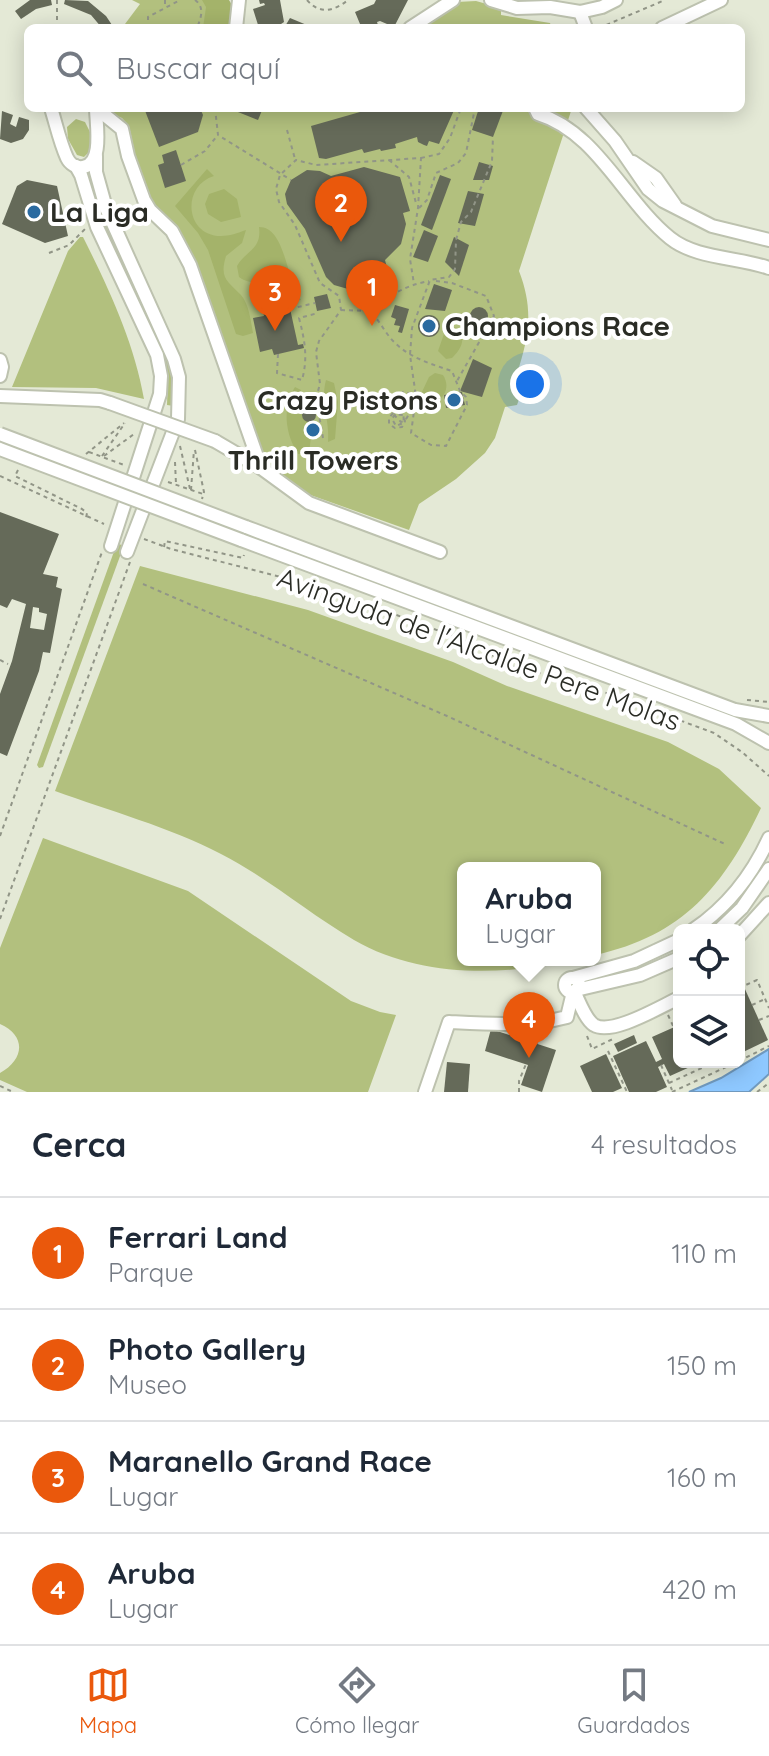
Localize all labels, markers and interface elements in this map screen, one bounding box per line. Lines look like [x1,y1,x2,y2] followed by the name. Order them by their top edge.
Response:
[24,24,745,112] search box
[52,46,96,90] icon: search
[116,49,280,87] text: Buscar aquí
[315,176,367,242] pin: 2
[50,194,149,229] place label: La Liga
[25,203,43,221] marker: La Liga
[346,260,398,326] pin: 1
[249,265,301,331] pin: 3
[445,308,670,343] place label: Champions Race
[420,317,438,335] marker: Champions Race
[510,364,550,404] your location
[257,382,438,417] place label: Crazy Pistons
[445,391,463,409] marker: Crazy Pistons
[304,421,322,439] marker: Thrill Towers
[228,442,398,477] place label: Thrill Towers
[273,559,685,738] street label: Avinguda de l'Alcalde Pere Molas
[457,862,601,966] popup
[485,879,573,917] text: Aruba
[485,917,555,950] text: Lugar
[673,924,745,1068] map controls
[673,924,745,996] button: locate
[503,992,555,1058] pin: 4
[673,996,745,1068] button: layers
[32,1123,126,1166] text: Cerca
[591,1128,737,1161] text: 4 resultados
[108,1218,288,1256] text: Ferrari Land
[53,1237,63,1270] text: 1
[671,1237,737,1270] text: 110 m
[108,1256,194,1289] text: Parque
[108,1330,306,1368] text: Photo Gallery
[51,1349,65,1382] text: 2
[667,1349,737,1382] text: 150 m
[108,1368,187,1401] text: Museo
[108,1442,432,1480] text: Maranello Grand Race
[51,1461,65,1494] text: 3
[667,1461,737,1494] text: 160 m
[108,1480,178,1513] text: Lugar
[108,1554,195,1592] text: Aruba
[50,1573,66,1606] text: 4
[663,1573,737,1606] text: 420 m
[108,1592,178,1625] text: Lugar
[79,1663,137,1739] tab: Mapa
[295,1663,420,1739] tab: Cómo llegar
[577,1663,690,1739] tab: Guardados

